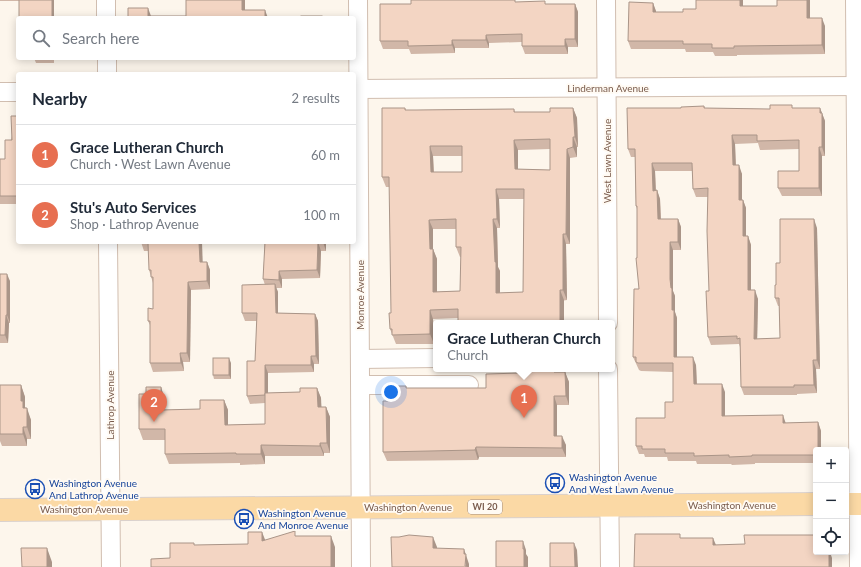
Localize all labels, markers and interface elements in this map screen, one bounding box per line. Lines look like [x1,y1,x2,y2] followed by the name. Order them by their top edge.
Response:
[16,16,356,60] search box
[30,27,52,49] icon: search
[62,29,139,47] text: Search here
[567,82,649,94] street label: Linderman Avenue
[32,88,87,109] text: Nearby
[292,90,340,106] text: 2 results
[601,119,613,203] street label: West Lawn Avenue
[70,138,224,156] text: Grace Lutheran Church
[41,147,49,163] text: 1
[311,147,340,163] text: 60 m
[70,156,231,172] text: Church · West Lawn Avenue
[70,198,196,216] text: Stu's Auto Services
[41,207,49,223] text: 2
[303,207,340,223] text: 100 m
[70,216,199,232] text: Shop · Lathrop Avenue
[354,260,366,330] street label: Monroe Avenue
[433,320,615,372] popup
[447,329,601,347] text: Grace Lutheran Church
[447,347,488,363] text: Church
[104,370,116,440] street label: Lathrop Avenue
[381,382,401,402] your location
[511,385,537,418] pin: 1
[141,389,167,422] pin: 2
[813,447,849,555] map controls
[813,447,849,483] button: +
[569,471,674,495] place label: Washington Avenue And West Lawn Avenue
[544,472,566,494] bus stop icon: Washington Avenue And West Lawn Avenue
[49,477,139,501] place label: Washington Avenue And Lathrop Avenue
[24,478,46,500] bus stop icon: Washington Avenue And Lathrop Avenue
[813,483,849,519] button: −
[688,499,776,511] street label: Washington Avenue
[468,500,502,514] road number: WI 20
[364,501,452,513] street label: Washington Avenue
[40,503,128,515] street label: Washington Avenue
[258,507,349,531] place label: Washington Avenue And Monroe Avenue
[233,508,255,530] bus stop icon: Washington Avenue And Monroe Avenue
[813,519,849,555] button: locate

